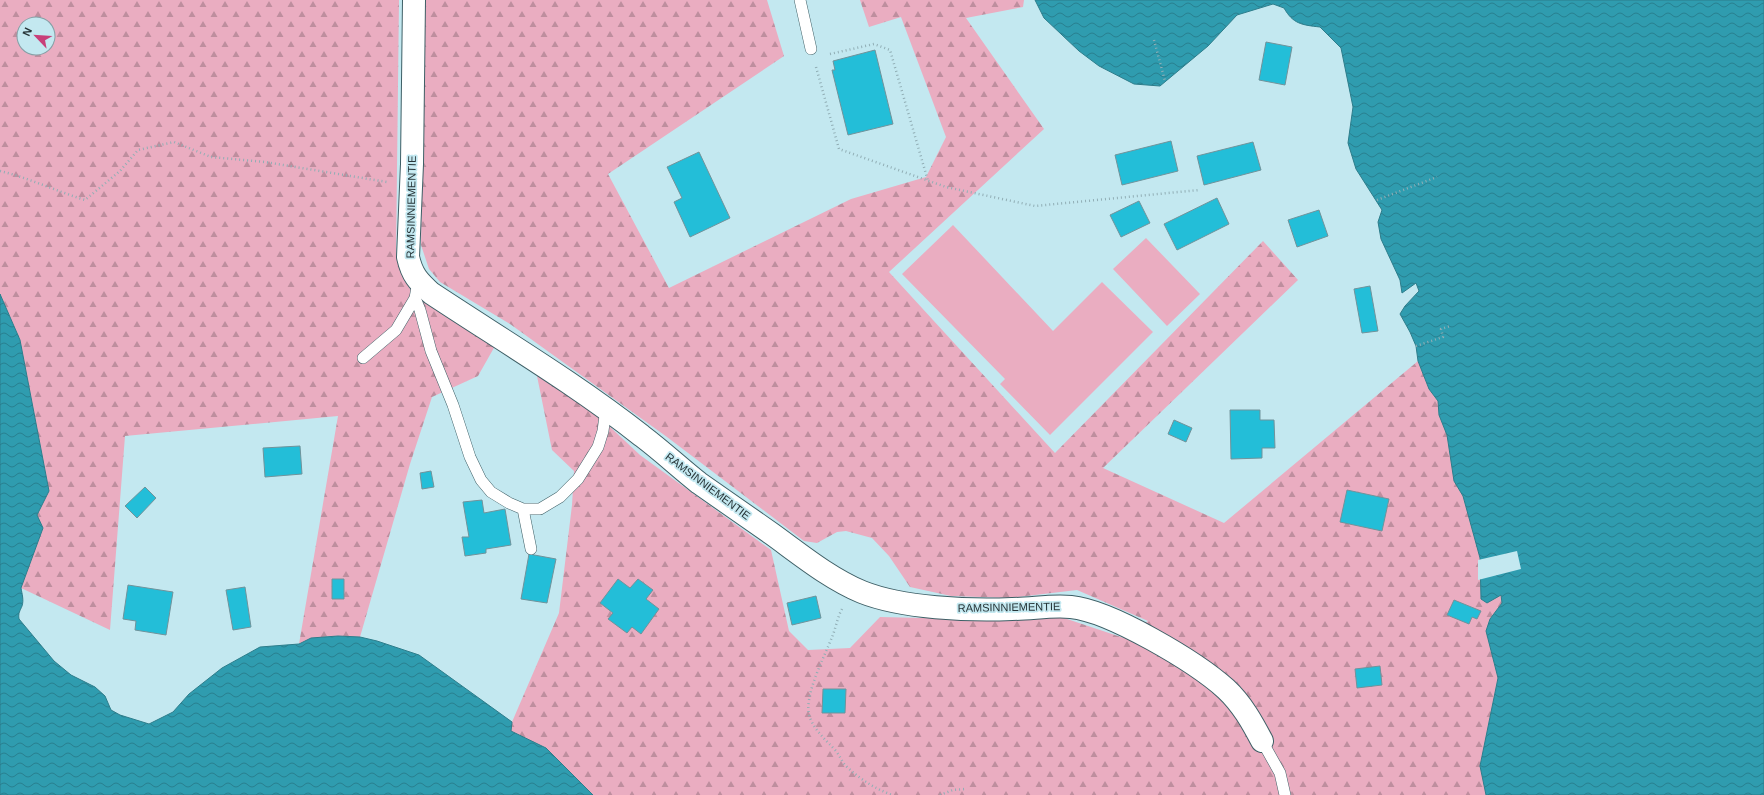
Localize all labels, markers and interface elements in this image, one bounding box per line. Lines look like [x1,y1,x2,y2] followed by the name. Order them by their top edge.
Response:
[16,16,56,56] north arrow
[20,26,34,38] text: N
[404,156,418,258] street label: RAMSINNIEMENTIE
[663,450,753,522] street label: RAMSINNIEMENTIE
[958,600,1060,614] street label: RAMSINNIEMENTIE

